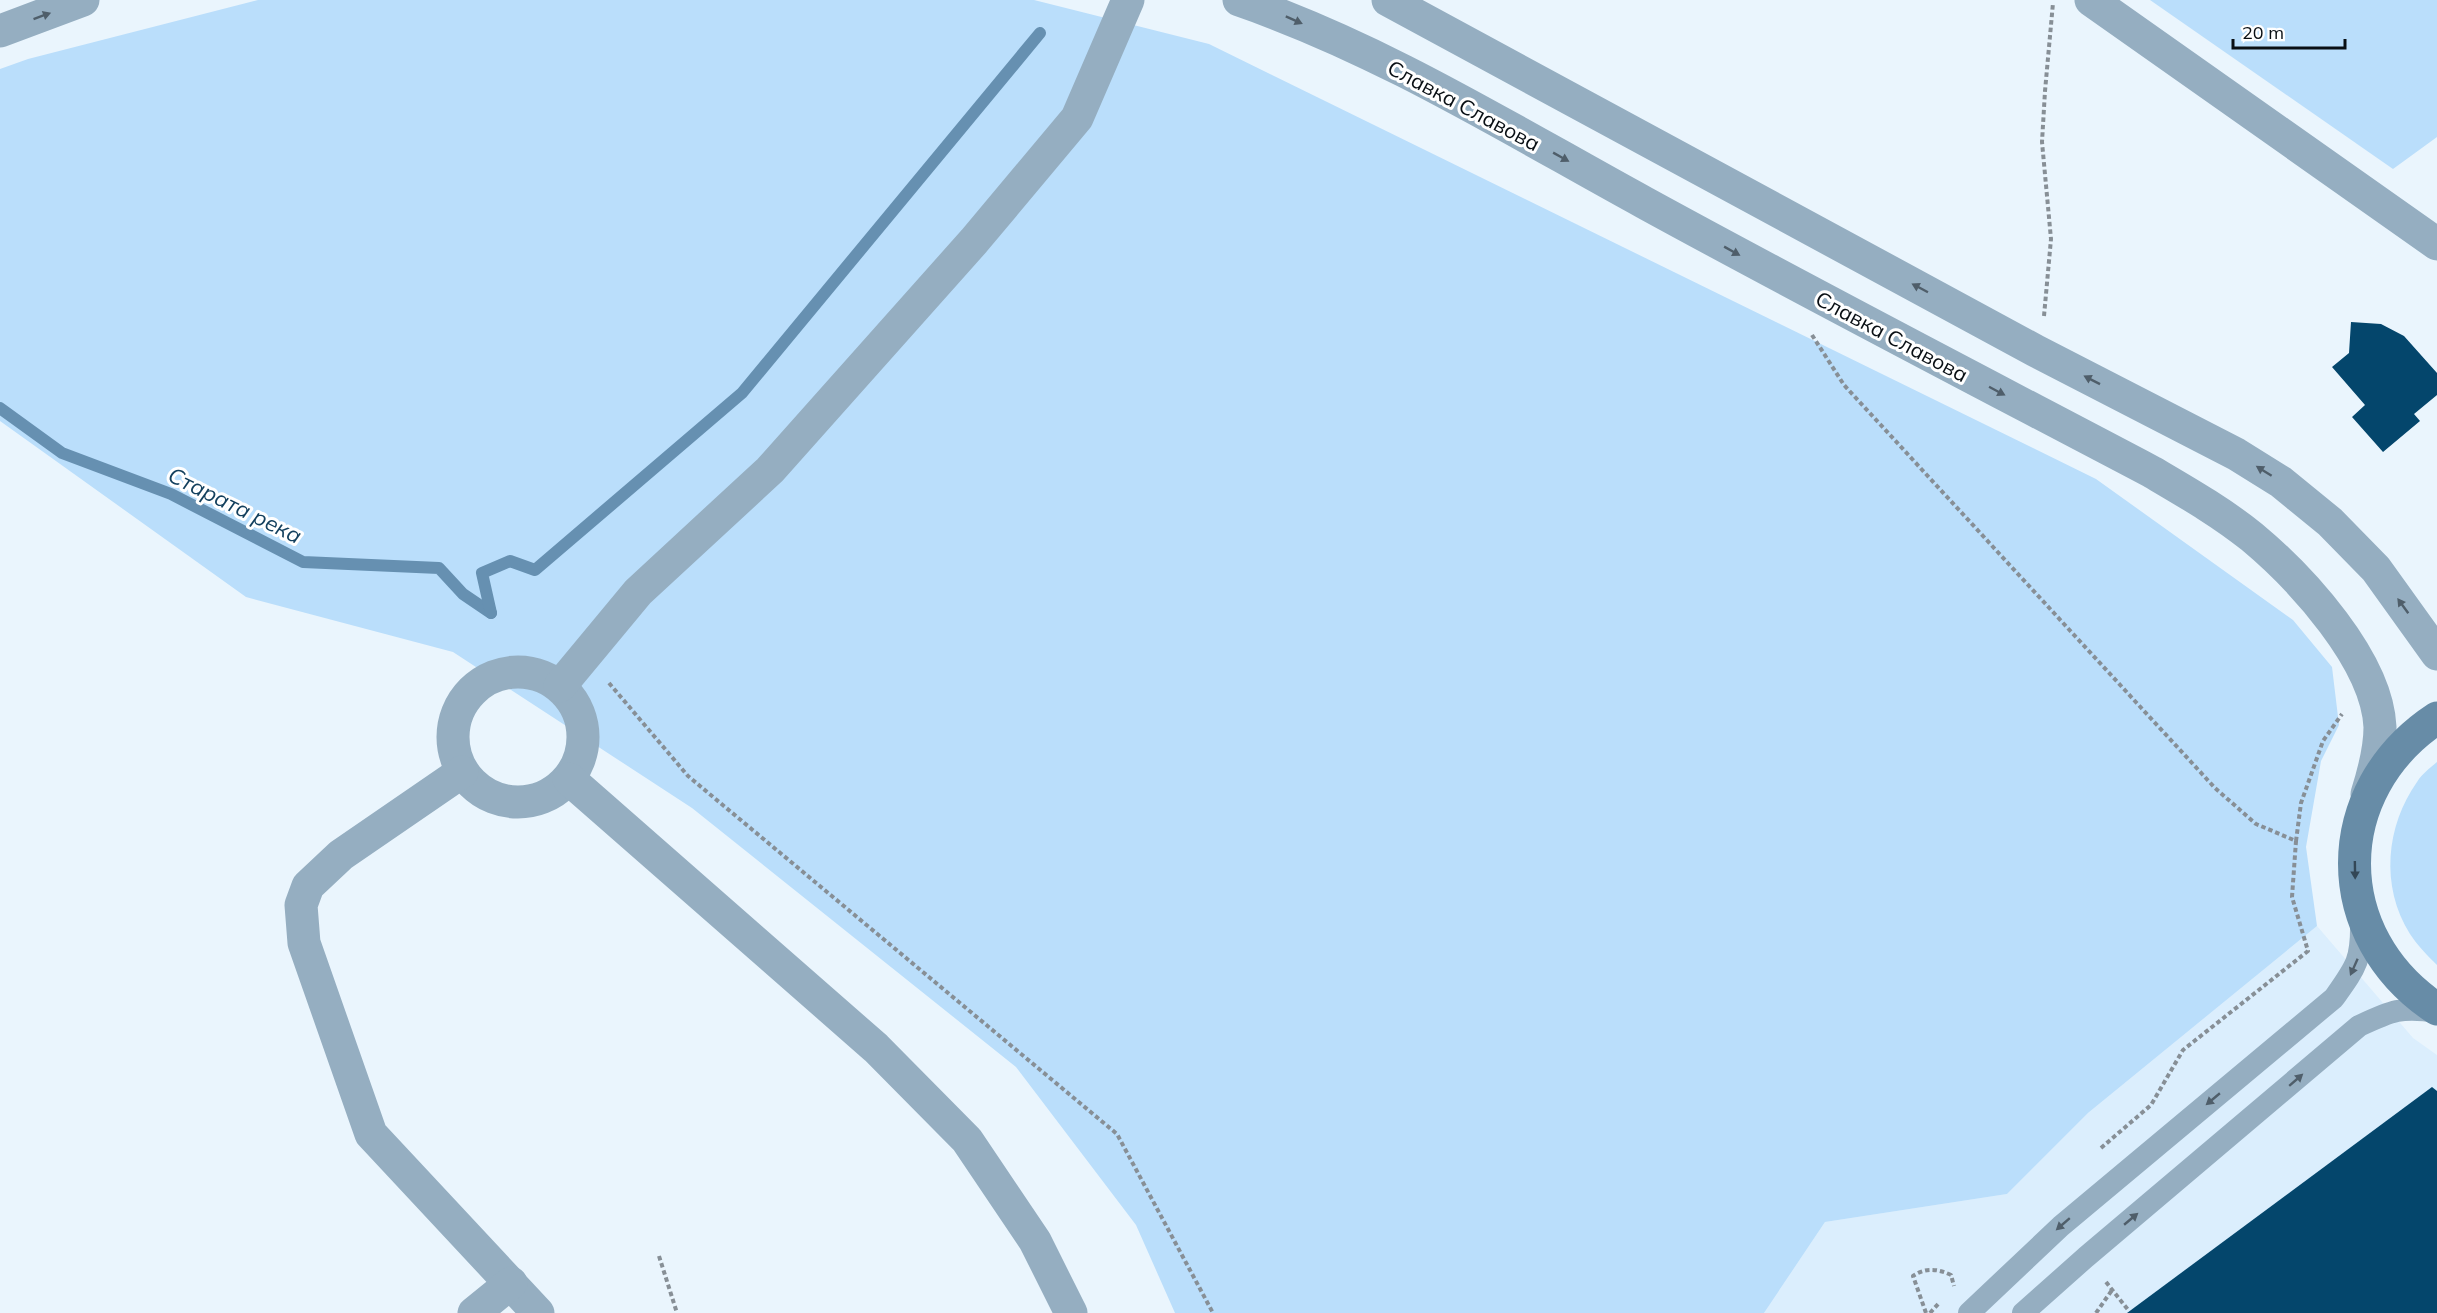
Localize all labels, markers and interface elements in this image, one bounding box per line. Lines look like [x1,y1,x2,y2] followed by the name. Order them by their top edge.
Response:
[33,10,51,20] one-way arrow
[2233,12,2346,50] scale bar
[1286,15,1304,25] one-way arrow
[2242,21,2284,44] text: 20 m
[1383,54,1545,156] street label: Славка Славова
[1553,152,1570,162] one-way arrow
[1724,246,1741,256] one-way arrow
[1911,283,1928,293] one-way arrow
[1811,285,1973,387] street label: Славка Славова
[2083,375,2101,385] one-way arrow
[1989,386,2006,396] one-way arrow
[164,461,306,549] water label: Старата река
[2256,466,2272,477] one-way arrow
[2398,598,2410,613] one-way arrow
[2350,861,2360,880] one-way arrow
[2349,959,2358,976] one-way arrow
[2288,1074,2303,1087] one-way arrow
[2205,1093,2221,1106] one-way arrow
[2123,1213,2139,1226] one-way arrow
[2055,1218,2071,1231] one-way arrow

